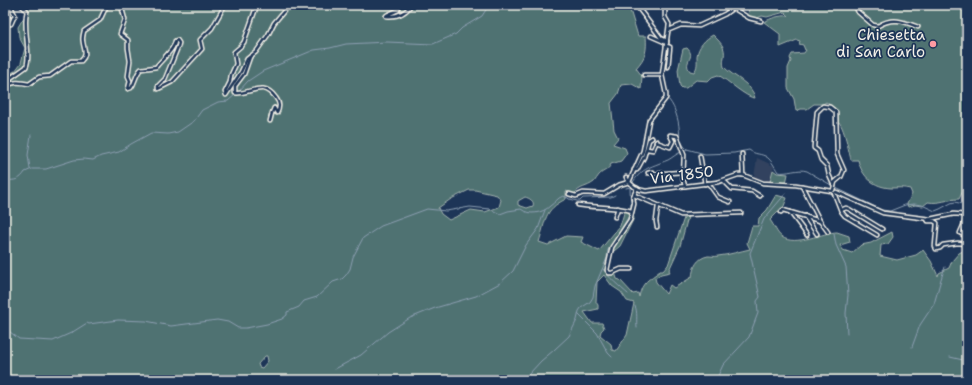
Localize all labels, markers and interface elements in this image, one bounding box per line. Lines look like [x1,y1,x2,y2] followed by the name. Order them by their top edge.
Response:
[836,25,926,62] place label: Chiesetta di San Carlo
[928,39,938,49] marker: Chiesetta di San Carlo
[649,161,715,189] street label: Via 1850

